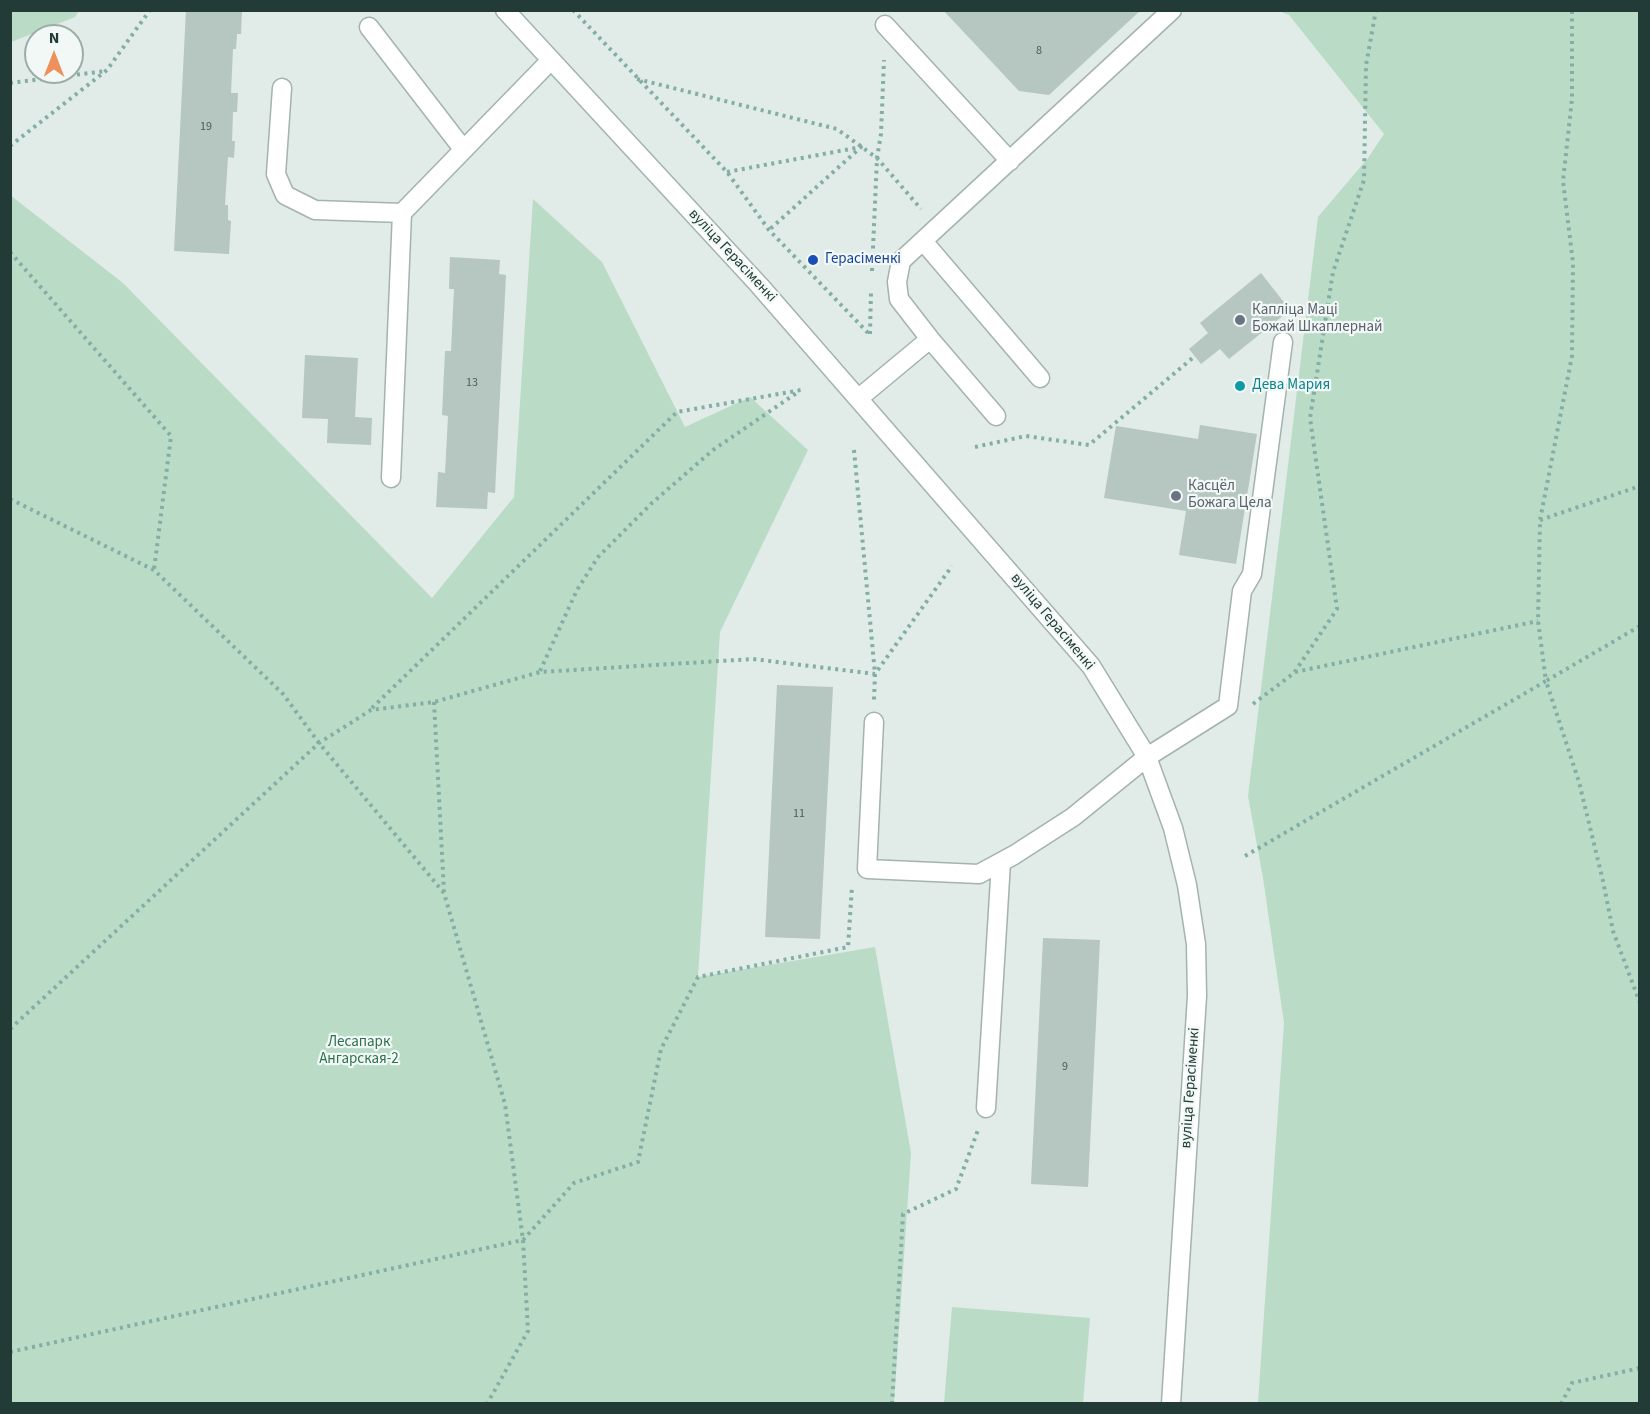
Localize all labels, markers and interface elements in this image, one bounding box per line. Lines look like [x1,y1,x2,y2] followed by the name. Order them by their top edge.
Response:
[24,24,84,84] north arrow
[49,27,59,49] text: N
[1036,44,1042,58] house number: 8
[200,120,212,134] house number: 19
[684,206,780,306] street label: вуліца Герасіменкі
[825,251,901,269] place label: Герасіменкі
[806,253,820,267] marker: Герасіменкі
[1252,302,1383,337] place label: Капліца Маці Божай Шкаплернай
[1233,313,1247,327] marker: Капліца Маці Божай Шкаплернай
[466,376,478,390] house number: 13
[1252,377,1330,395] place label: Дева Мария
[1233,379,1247,393] marker: Дева Мария
[1188,478,1271,513] place label: Касцёл Божага Цела
[1169,489,1183,503] marker: Касцёл Божага Цела
[1006,570,1098,674] street label: вуліца Герасіменкі
[793,807,805,821] house number: 11
[1178,1027,1204,1149] street label: вуліца Герасіменкі
[319,1034,399,1069] park label: Лесапарк Ангарская-2
[1062,1060,1068,1074] house number: 9

